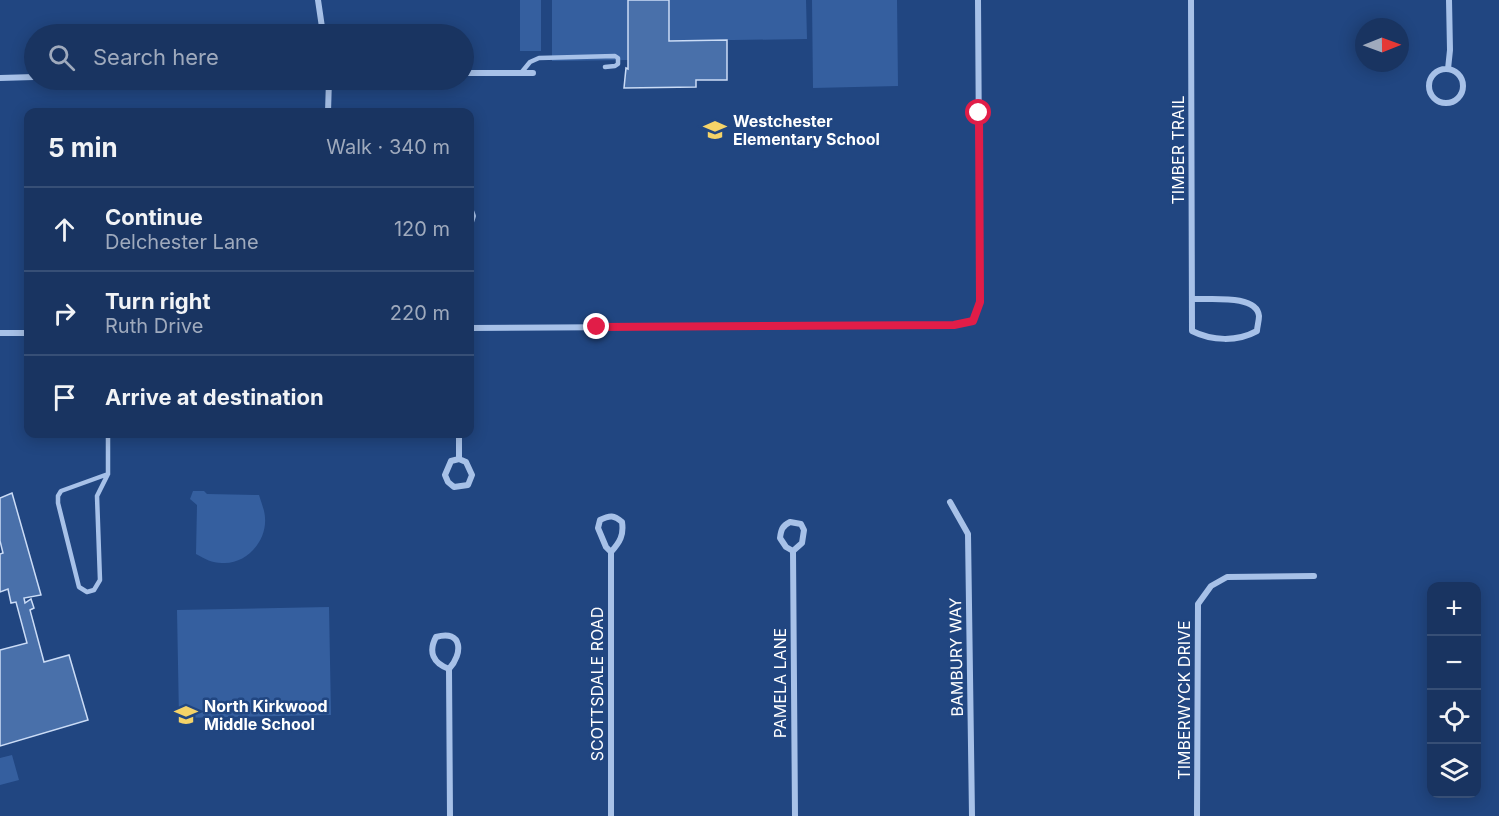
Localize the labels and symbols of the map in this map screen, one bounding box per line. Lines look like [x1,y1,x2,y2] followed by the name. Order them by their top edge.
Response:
[1355,18,1409,72] north arrow
[1168,96,1188,204] street label: TIMBER TRAIL
[965,99,991,125] route start
[733,111,880,149] place label: Westchester Elementary School
[702,117,728,143] school or university icon: Westchester Elementary School
[583,313,609,339] route end
[945,597,967,717] street label: BAMBURY WAY
[587,607,607,761] street label: SCOTTSDALE ROAD
[1174,620,1194,780] street label: TIMBERWYCK DRIVE
[770,628,790,738] street label: PAMELA LANE
[204,696,328,734] place label: North Kirkwood Middle School
[173,702,199,728] school or university icon: North Kirkwood Middle School

